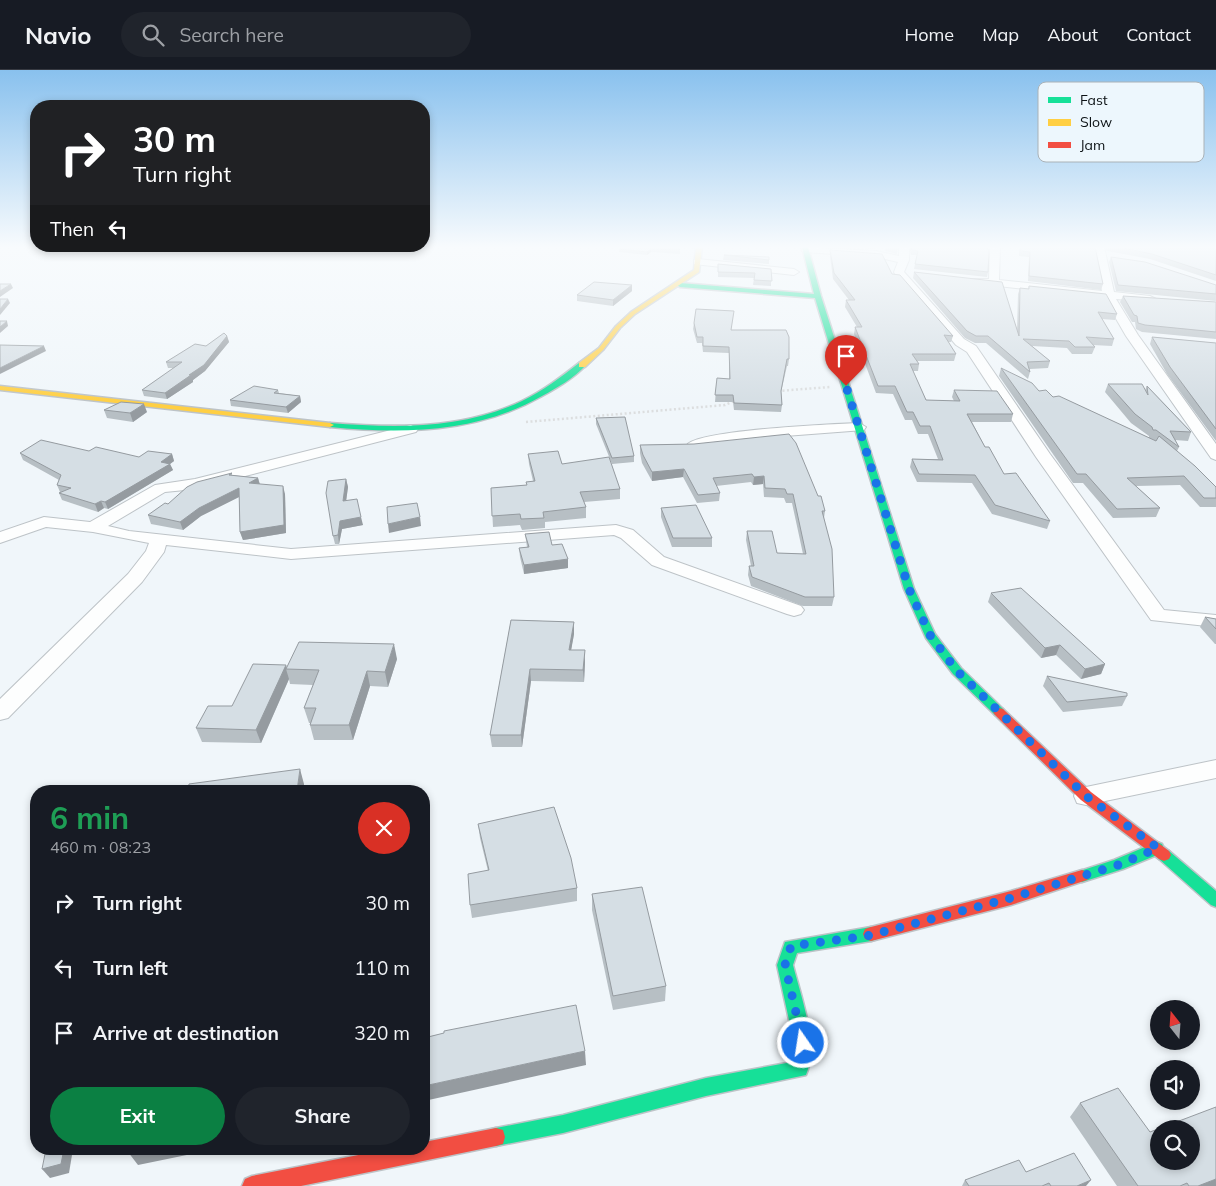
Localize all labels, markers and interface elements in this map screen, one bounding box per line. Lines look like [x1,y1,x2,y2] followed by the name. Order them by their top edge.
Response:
[121,12,471,57] search box
[25,20,91,50] text: Navio
[139,21,167,49] icon: search
[179,23,284,47] text: Search here
[904,23,954,46] text: Home
[982,23,1019,46] text: Map
[1047,23,1098,46] text: About
[1126,23,1191,46] text: Contact
[1038,82,1204,162] legend
[1080,91,1108,109] text: Fast
[1080,113,1112,131] text: Slow
[133,117,216,161] text: 30 m
[50,120,115,185] icon: right
[1080,136,1105,154] text: Jam
[133,160,231,188] text: Turn right
[104,215,132,243] icon: left
[50,217,94,241] text: Then
[825,335,867,386] pin
[832,342,860,370] icon: arrive
[50,799,129,837] text: 6 min
[358,802,410,854] button: close
[50,837,151,857] text: 460 m · 08:23
[50,889,78,917] icon: right
[93,891,182,915] text: Turn right
[366,891,410,915] text: 30 m
[50,954,78,982] icon: left
[93,956,168,980] text: Turn left
[354,956,410,980] text: 110 m
[1150,1000,1200,1050] north arrow
[1150,1000,1200,1170] map controls
[776,1016,828,1068] position arrow
[50,1019,78,1047] icon: arrive
[93,1021,279,1045] text: Arrive at destination
[354,1021,410,1045] text: 320 m
[1150,1060,1200,1110] button: sound
[50,1087,225,1145] button: Exit
[235,1087,410,1145] button: Share
[1150,1120,1200,1170] button: search

